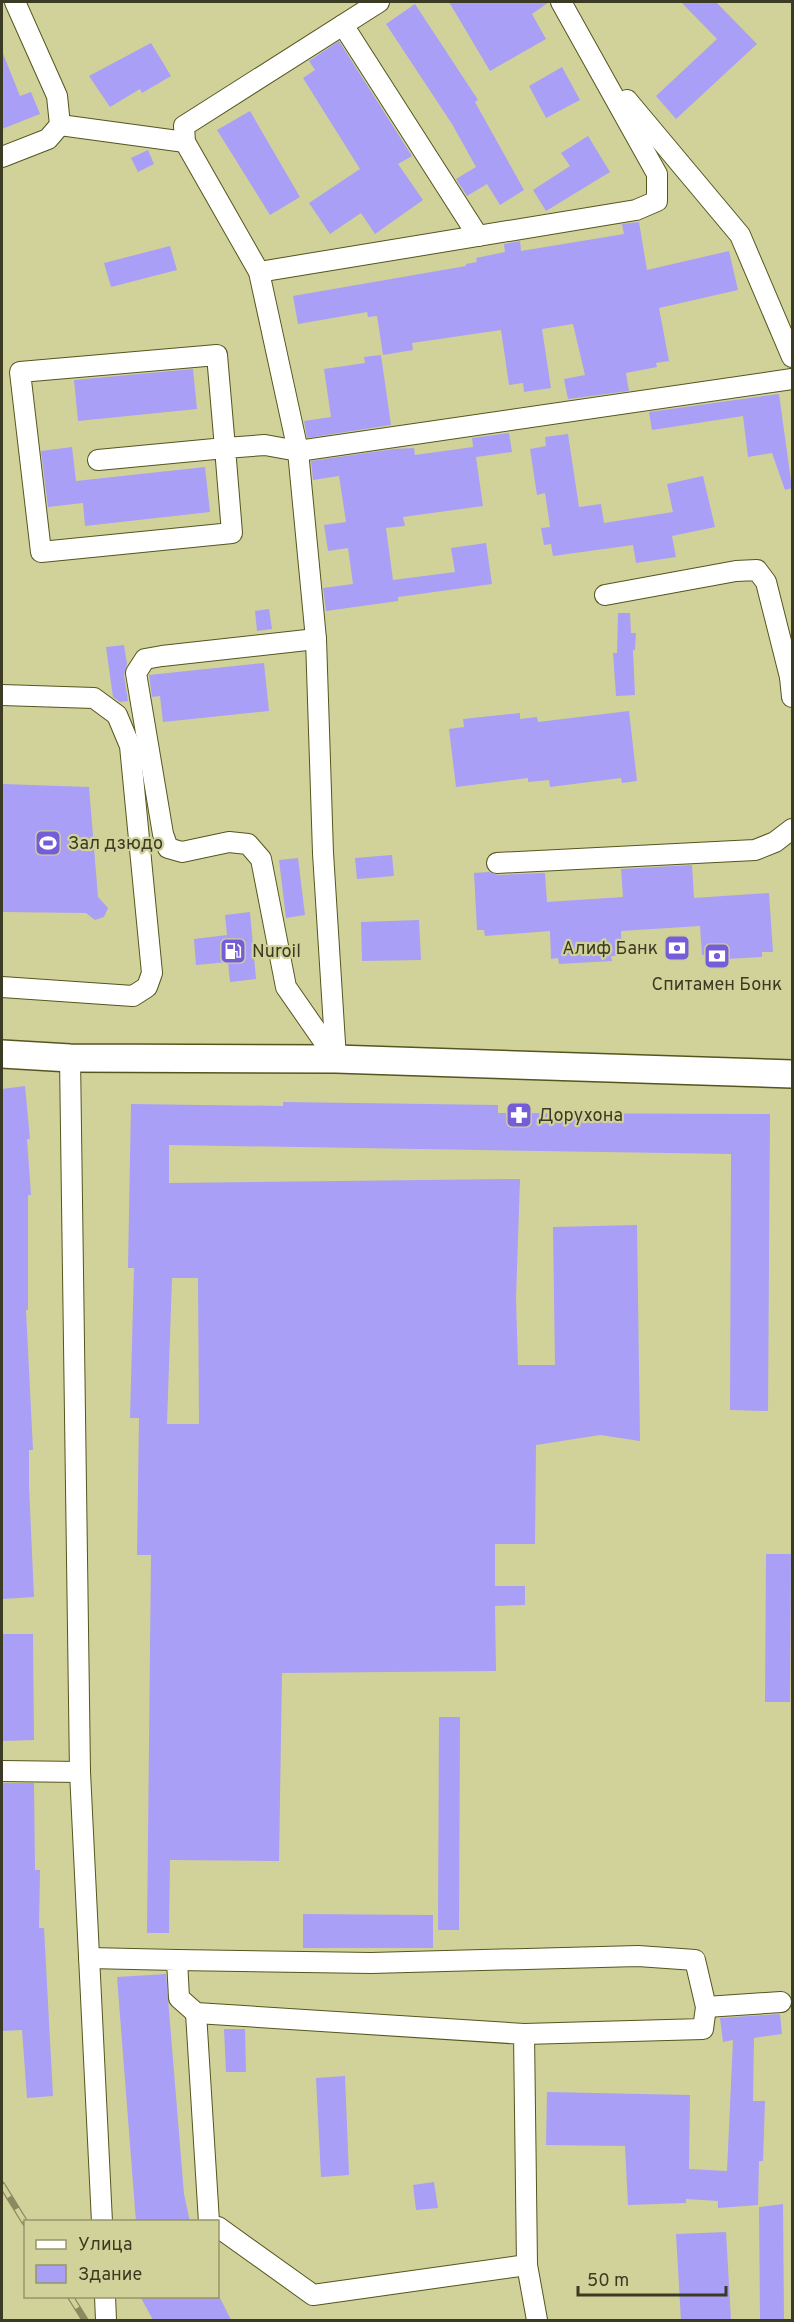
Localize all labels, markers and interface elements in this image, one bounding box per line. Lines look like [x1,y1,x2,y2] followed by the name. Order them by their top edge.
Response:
[33,828,63,858] sports icon: Зал дзюдо
[68,833,163,856] place label: Зал дзюдо
[662,933,692,963] bank icon: Алиф Банк
[218,936,248,966] fuel station icon: Nuroil
[562,938,658,961] place label: Алиф Банк
[252,941,301,964] place label: Nuroil
[702,941,732,971] bank icon: Спитамен Бонк
[652,974,782,997] place label: Спитамен Бонк
[504,1100,534,1130] pharmacy icon: Дорухона
[538,1105,623,1128] place label: Дорухона
[24,2220,219,2298] legend
[78,2234,132,2257] text: Улица
[578,2259,726,2297] scale bar
[78,2264,142,2287] text: Здание
[587,2270,629,2293] text: 50 m

